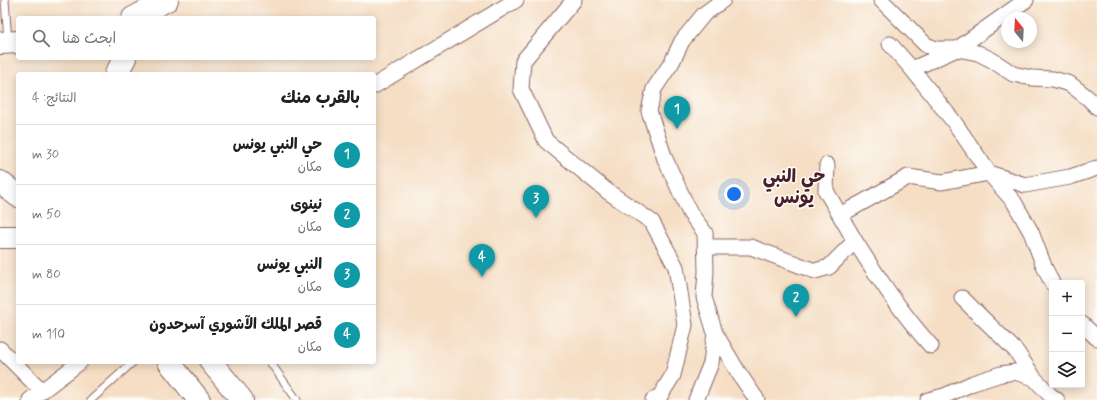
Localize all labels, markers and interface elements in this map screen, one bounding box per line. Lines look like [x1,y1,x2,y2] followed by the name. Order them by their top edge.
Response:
[1001,12,1037,48] north arrow
[16,16,376,60] search box
[30,27,52,49] icon: search
[62,29,116,49] text: ابحث هنا
[281,87,360,109] text: بالقرب منك
[32,90,77,107] text: النتائج: 4
[664,96,690,129] pin: 1
[233,135,322,155] text: حي النبي يونس
[32,146,59,163] text: 30 m
[344,146,350,163] text: 1
[298,159,322,176] text: مكان
[763,165,825,210] district label: حي النبي يونس
[724,184,744,204] your location
[523,185,549,218] pin: 3
[290,195,322,215] text: نينوى
[32,206,61,223] text: 50 m
[344,206,350,223] text: 2
[298,219,322,236] text: مكان
[469,244,495,277] pin: 4
[257,255,322,275] text: النبي يونس
[32,266,61,283] text: 80 m
[344,266,350,283] text: 3
[298,279,322,296] text: مكان
[1049,280,1085,388] map controls
[1049,280,1085,316] button: +
[783,284,809,317] pin: 2
[149,315,322,335] text: قصر الملك الآشوري آسرحدون
[1049,316,1085,352] button: −
[32,326,65,343] text: 110 m
[343,326,351,343] text: 4
[298,339,322,356] text: مكان
[1049,352,1085,388] button: layers

